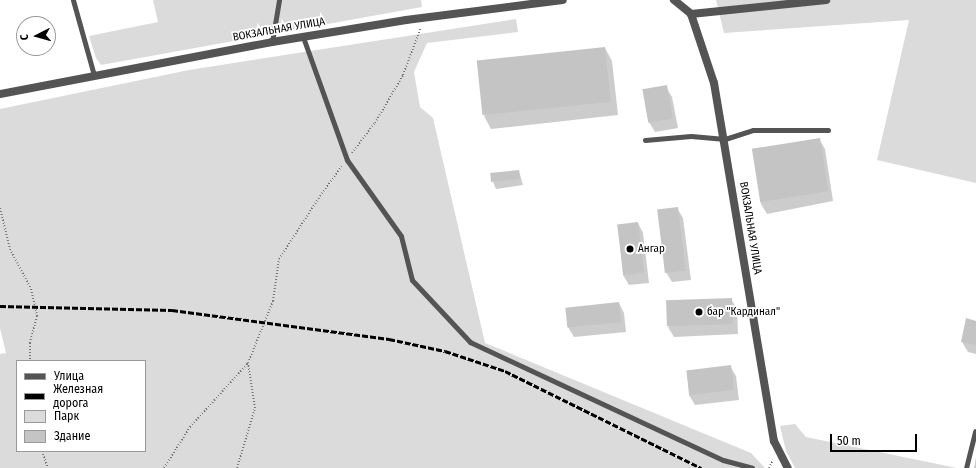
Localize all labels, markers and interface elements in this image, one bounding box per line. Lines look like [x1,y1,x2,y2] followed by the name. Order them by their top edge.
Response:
[232,15,326,45] street label: ВОКЗАЛЬНАЯ УЛИЦА
[16,16,56,56] north arrow
[18,34,31,41] text: С
[736,181,764,275] street label: ВОКЗАЛЬНАЯ УЛИЦА
[638,242,665,256] place label: Ангар
[625,244,635,254] marker: Ангар
[707,305,780,319] place label: бар "Кардинал"
[694,307,704,317] marker: бар "Кардинал"
[16,360,146,452] legend
[54,369,84,383] text: Улица
[53,382,103,410] text: Железная дорога
[54,409,79,423] text: Парк
[832,426,919,452] scale bar
[54,429,90,443] text: Здание
[837,434,861,448] text: 50 m

